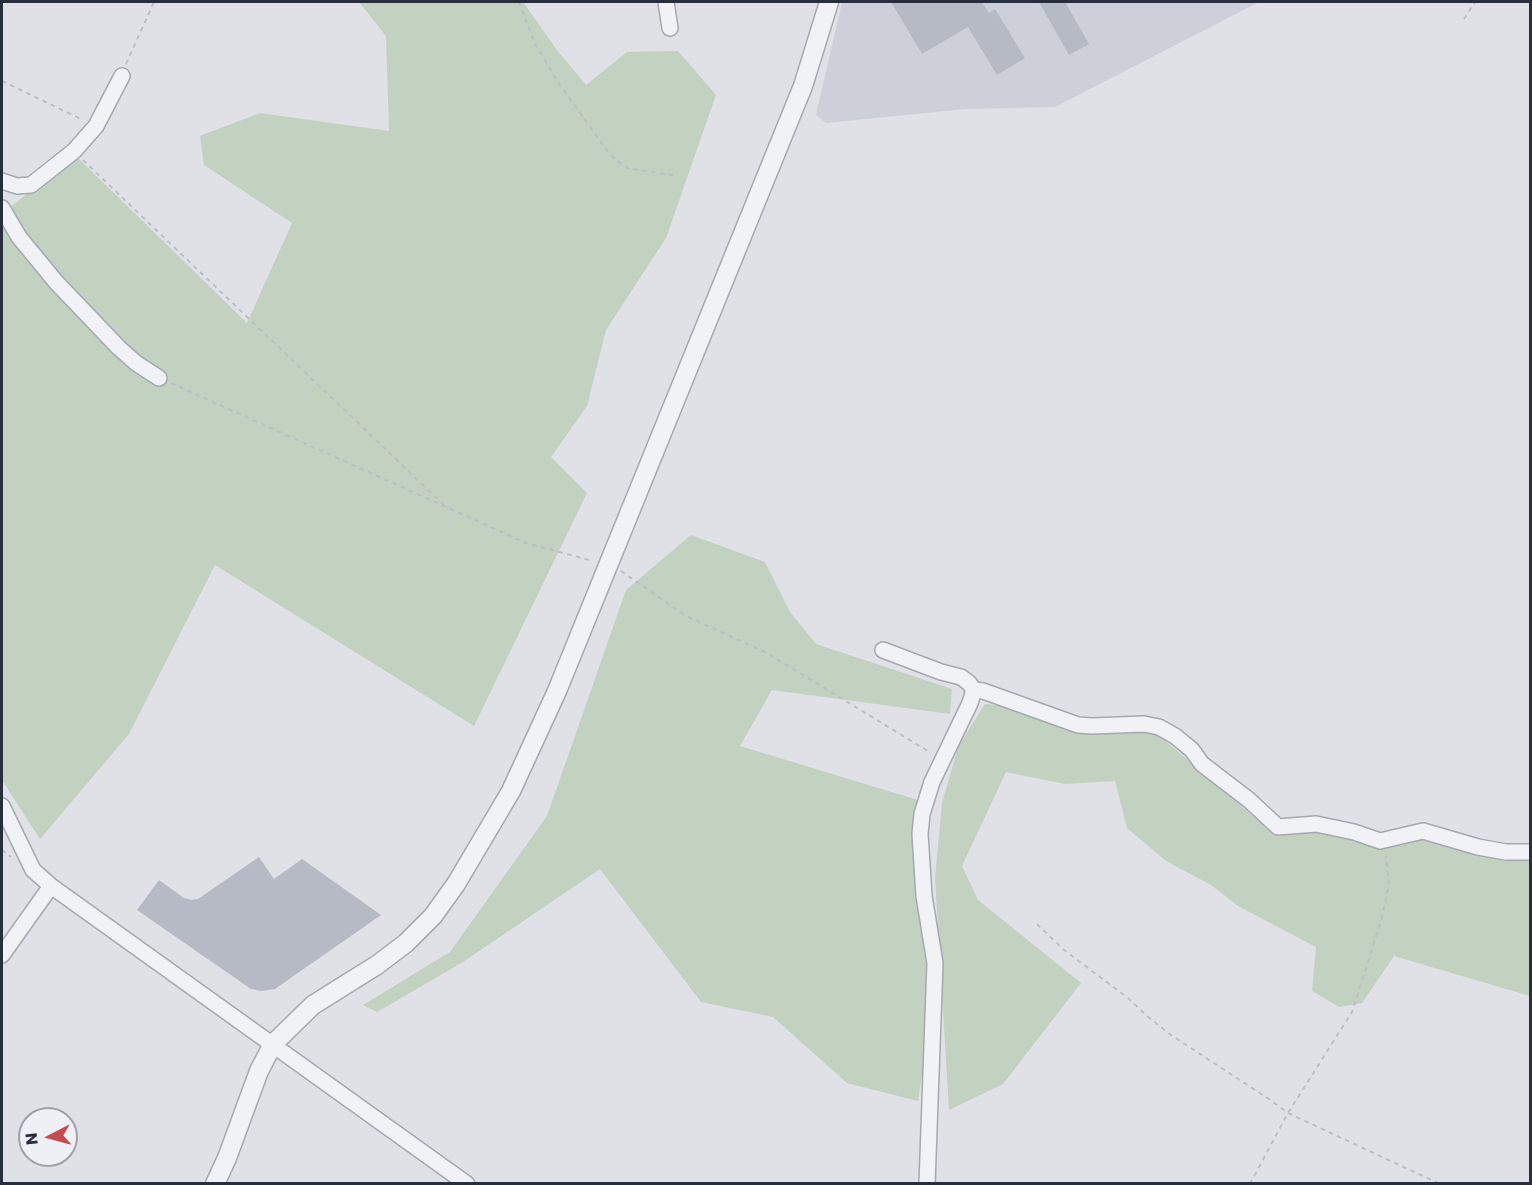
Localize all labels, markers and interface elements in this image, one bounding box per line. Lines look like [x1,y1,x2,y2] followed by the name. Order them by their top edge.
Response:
[18,1107,78,1167] north arrow
[20,1132,44,1146] text: N

